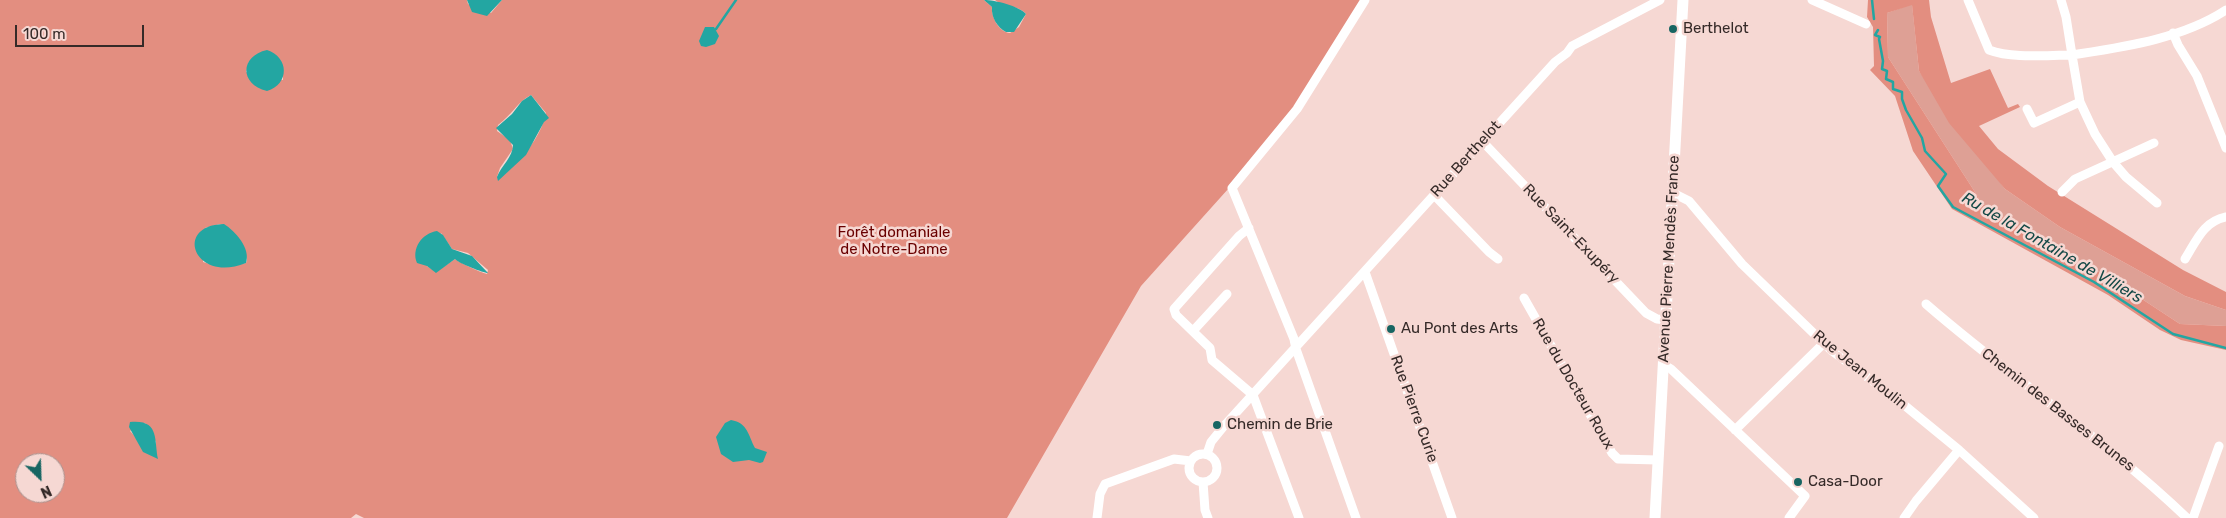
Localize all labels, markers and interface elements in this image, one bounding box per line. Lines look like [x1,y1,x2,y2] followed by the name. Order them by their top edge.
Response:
[18,15,146,47] scale bar
[1683,20,1749,38] place label: Berthelot
[1667,23,1679,35] marker: Berthelot
[23,25,65,43] text: 100 m
[1427,117,1505,201] street label: Rue Berthelot
[1655,155,1683,363] street label: Avenue Pierre Mendès France
[1519,180,1623,288] street label: Rue Saint-Exupéry
[1958,188,2146,308] water label: Ru de la Fontaine de Villiers
[838,224,950,259] park label: Forêt domaniale de Notre-Dame
[1528,315,1618,453] street label: Rue du Docteur Roux
[1401,320,1518,338] place label: Au Pont des Arts
[1385,323,1397,335] marker: Au Pont des Arts
[1809,327,1911,413] street label: Rue Jean Moulin
[1978,345,2138,475] street label: Chemin des Basses Brunes
[1386,353,1442,465] street label: Rue Pierre Curie
[1227,416,1333,434] place label: Chemin de Brie
[1211,419,1223,431] marker: Chemin de Brie
[15,453,65,503] north arrow
[1808,473,1883,491] place label: Casa-Door
[1792,476,1804,488] marker: Casa-Door
[38,481,54,501] text: N

